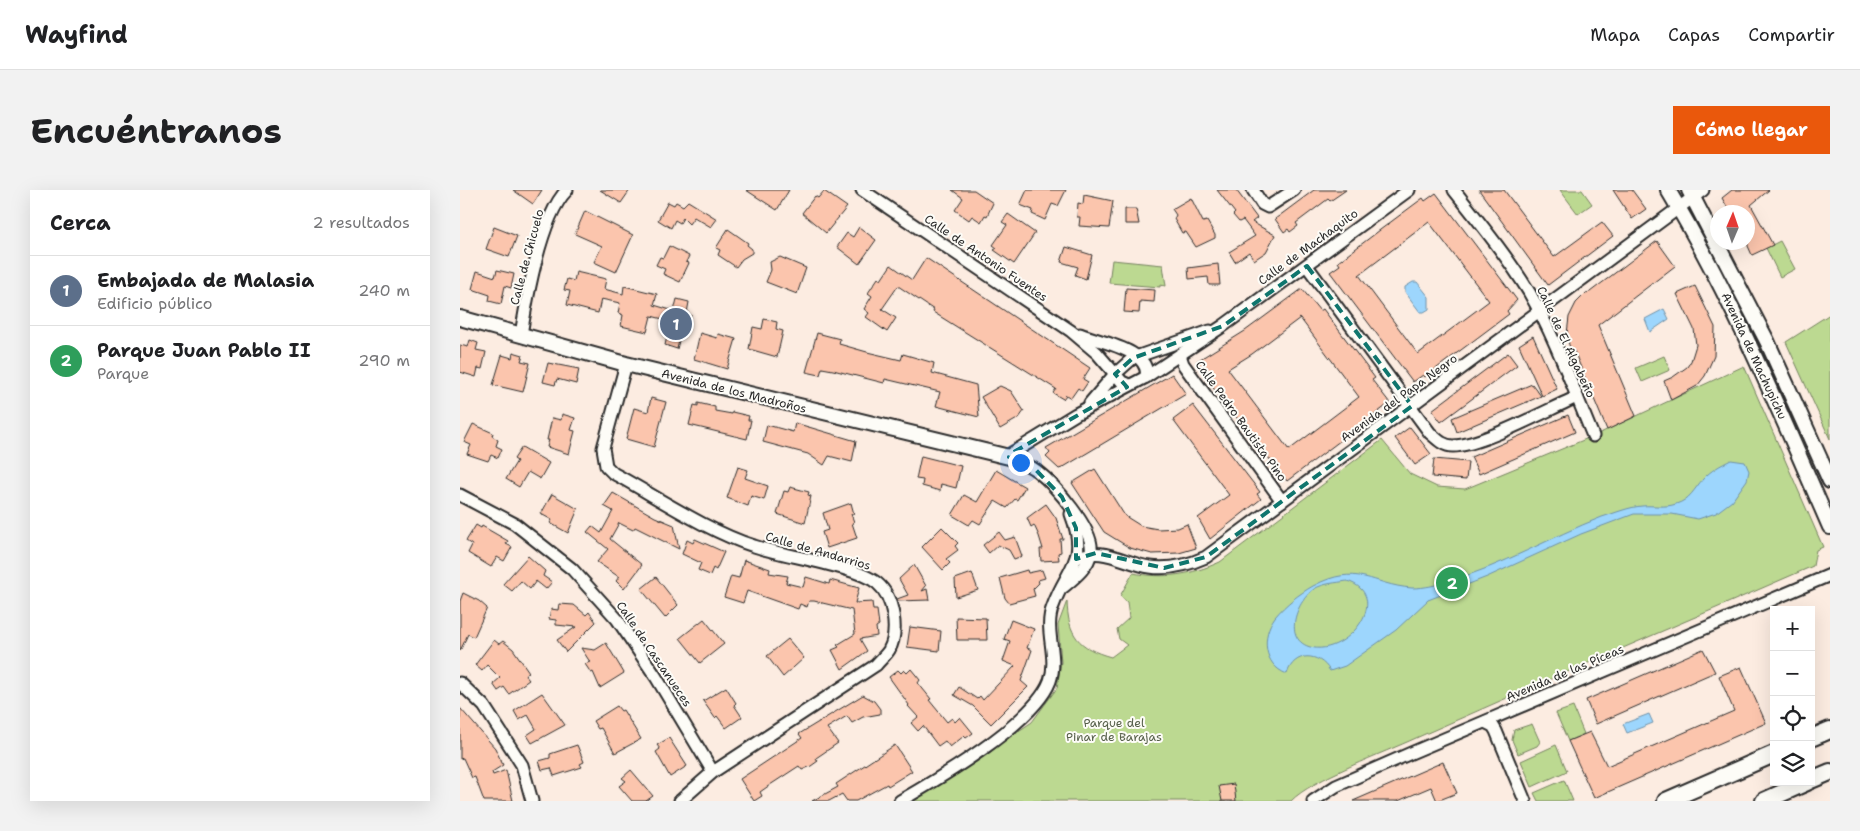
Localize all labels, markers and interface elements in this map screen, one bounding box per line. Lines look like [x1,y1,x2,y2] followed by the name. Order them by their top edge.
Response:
[25,19,128,51] text: Wayfind
[1590,23,1640,47] text: Mapa
[1668,23,1720,47] text: Capas
[1748,23,1835,47] text: Compartir
[1673,106,1830,154] button: Cómo llegar
[30,107,282,154] text: Encuéntranos
[1255,205,1361,289] street label: Calle de Machaquito
[1710,205,1755,250] north arrow
[507,207,547,307] street label: Calle de Chicuelo
[50,209,111,237] text: Cerca
[921,211,1051,305] street label: Calle de Antonio Fuentes
[312,212,410,233] text: 2 resultados
[97,268,314,293] text: Embajada de Malasia
[62,280,70,301] text: 1
[358,280,410,301] text: 240 m
[1533,284,1599,400] street label: Calle de El Algabeño
[1718,290,1790,422] street label: Avenida de Machupichu
[97,293,212,314] text: Edificio público
[660,305,692,343] pin: 1
[97,338,311,363] text: Parque Juan Pablo II
[60,350,72,371] text: 2
[358,350,410,371] text: 290 m
[1338,350,1460,446] street label: Avenida del Papa Negro
[1192,357,1290,485] street label: Calle Pedro Bautista Pino
[97,363,149,384] text: Parque
[660,365,808,417] street label: Avenida de los Madroños
[1008,450,1034,476] your location
[764,528,873,574] street label: Calle de Andarrios
[1436,564,1468,602] pin: 2
[613,598,695,710] street label: Calle de Cascanueces
[1770,606,1815,786] map controls
[1770,606,1815,651] button: +
[1504,641,1626,705] street label: Avenida de las Píceas
[1770,651,1815,696] button: −
[1770,696,1815,741] button: locate
[1066,715,1162,745] park label: Parque del Pinar de Barajas
[1770,741,1815,786] button: layers

